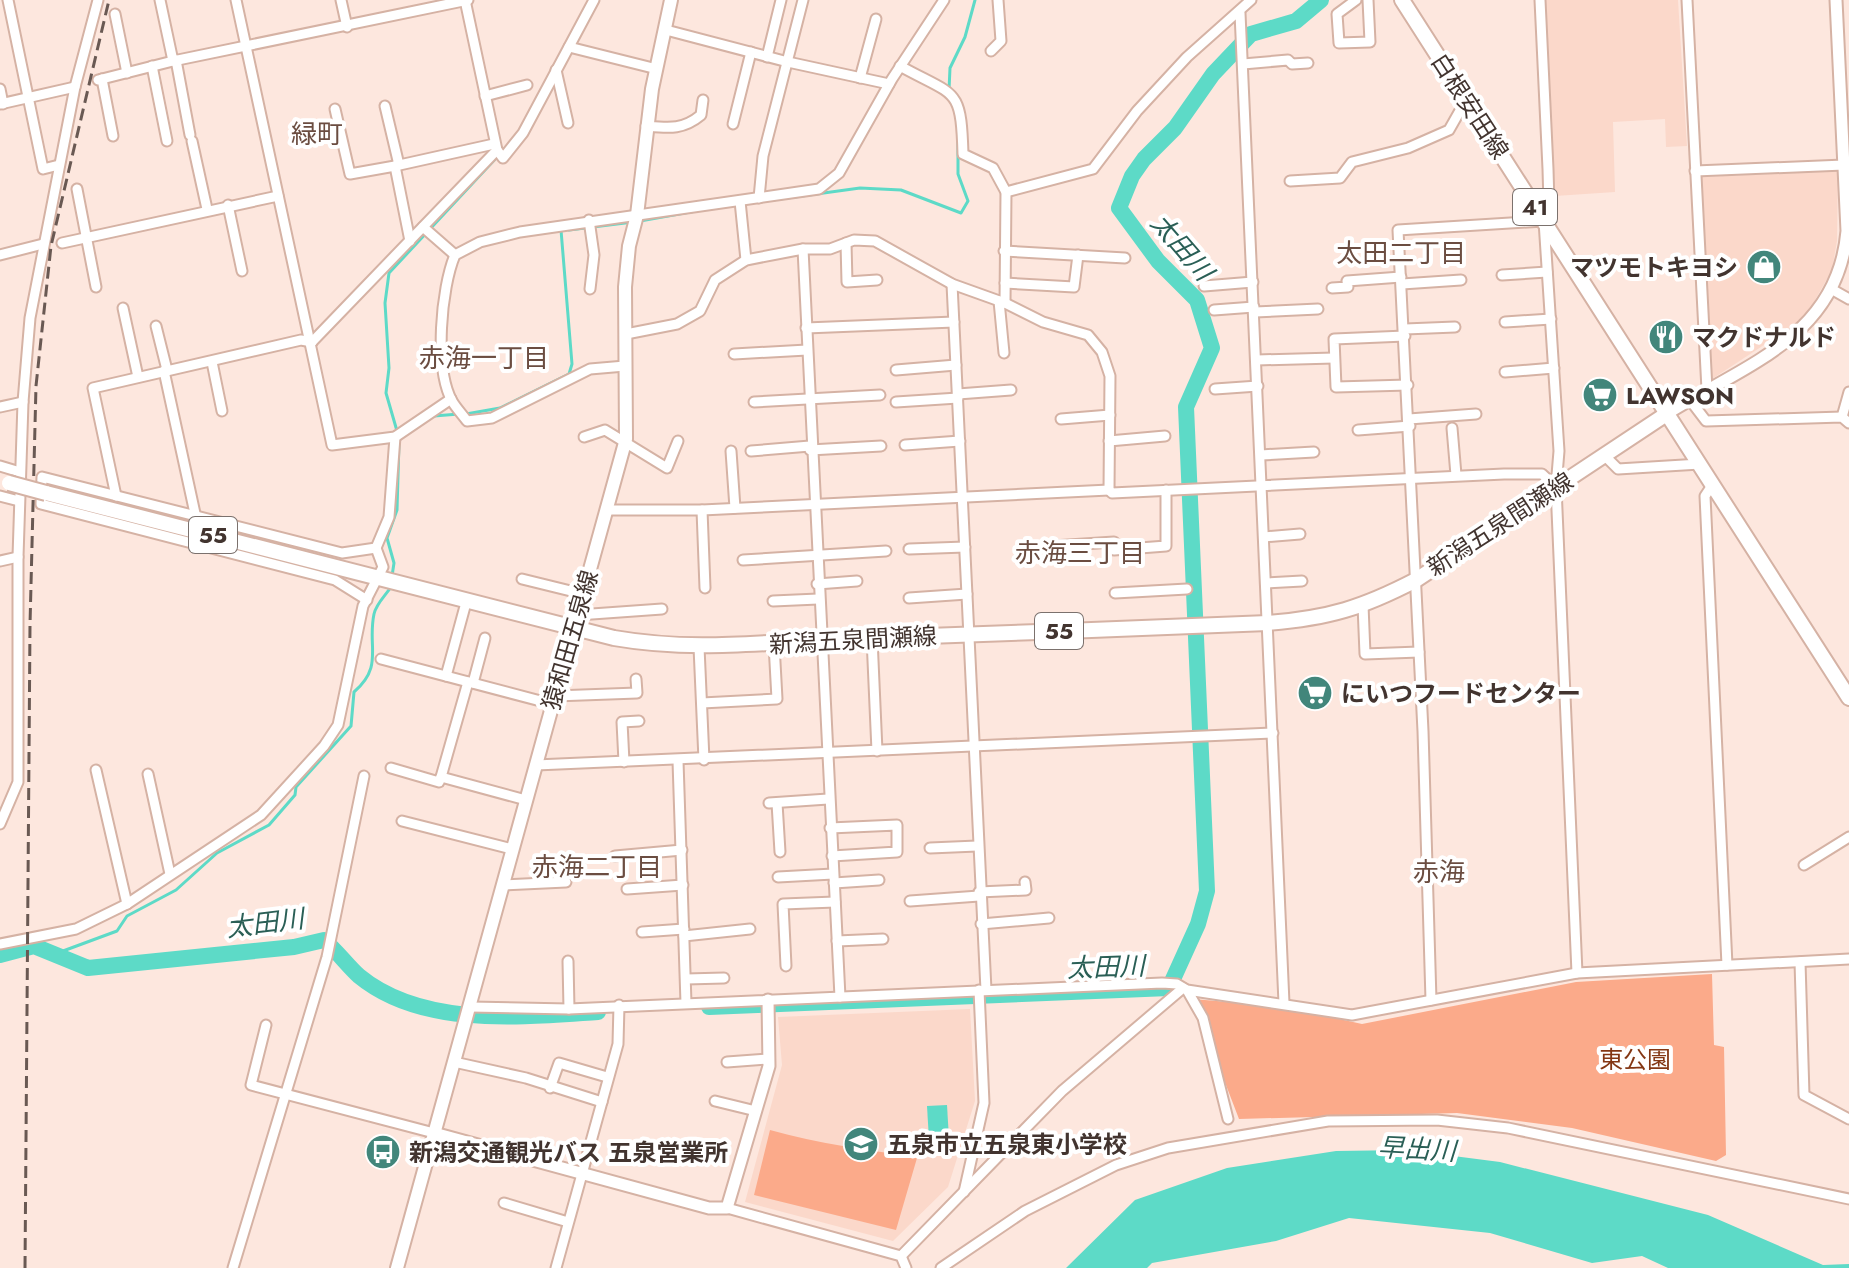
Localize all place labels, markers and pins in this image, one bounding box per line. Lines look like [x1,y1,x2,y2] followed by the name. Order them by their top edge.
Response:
[1745,248,1783,286] shop icon: マツモトキヨシ
[1570,250,1738,285] place label: マツモトキヨシ
[1647,318,1685,356] restaurant icon: マクドナルド
[1692,320,1836,355] place label: マクドナルド
[1581,376,1619,414] supermarket icon: LAWSON
[1626,378,1734,413] place label: LAWSON
[1296,674,1334,712] supermarket icon: にいつフードセンター
[1341,676,1581,711] place label: にいつフードセンター
[842,1125,880,1163] school or university icon: 五泉市立五泉東小学校
[887,1127,1127,1162] place label: 五泉市立五泉東小学校
[364,1133,402,1171] bus stop icon: 新潟交通観光バス 五泉営業所
[409,1135,728,1170] place label: 新潟交通観光バス 五泉営業所

